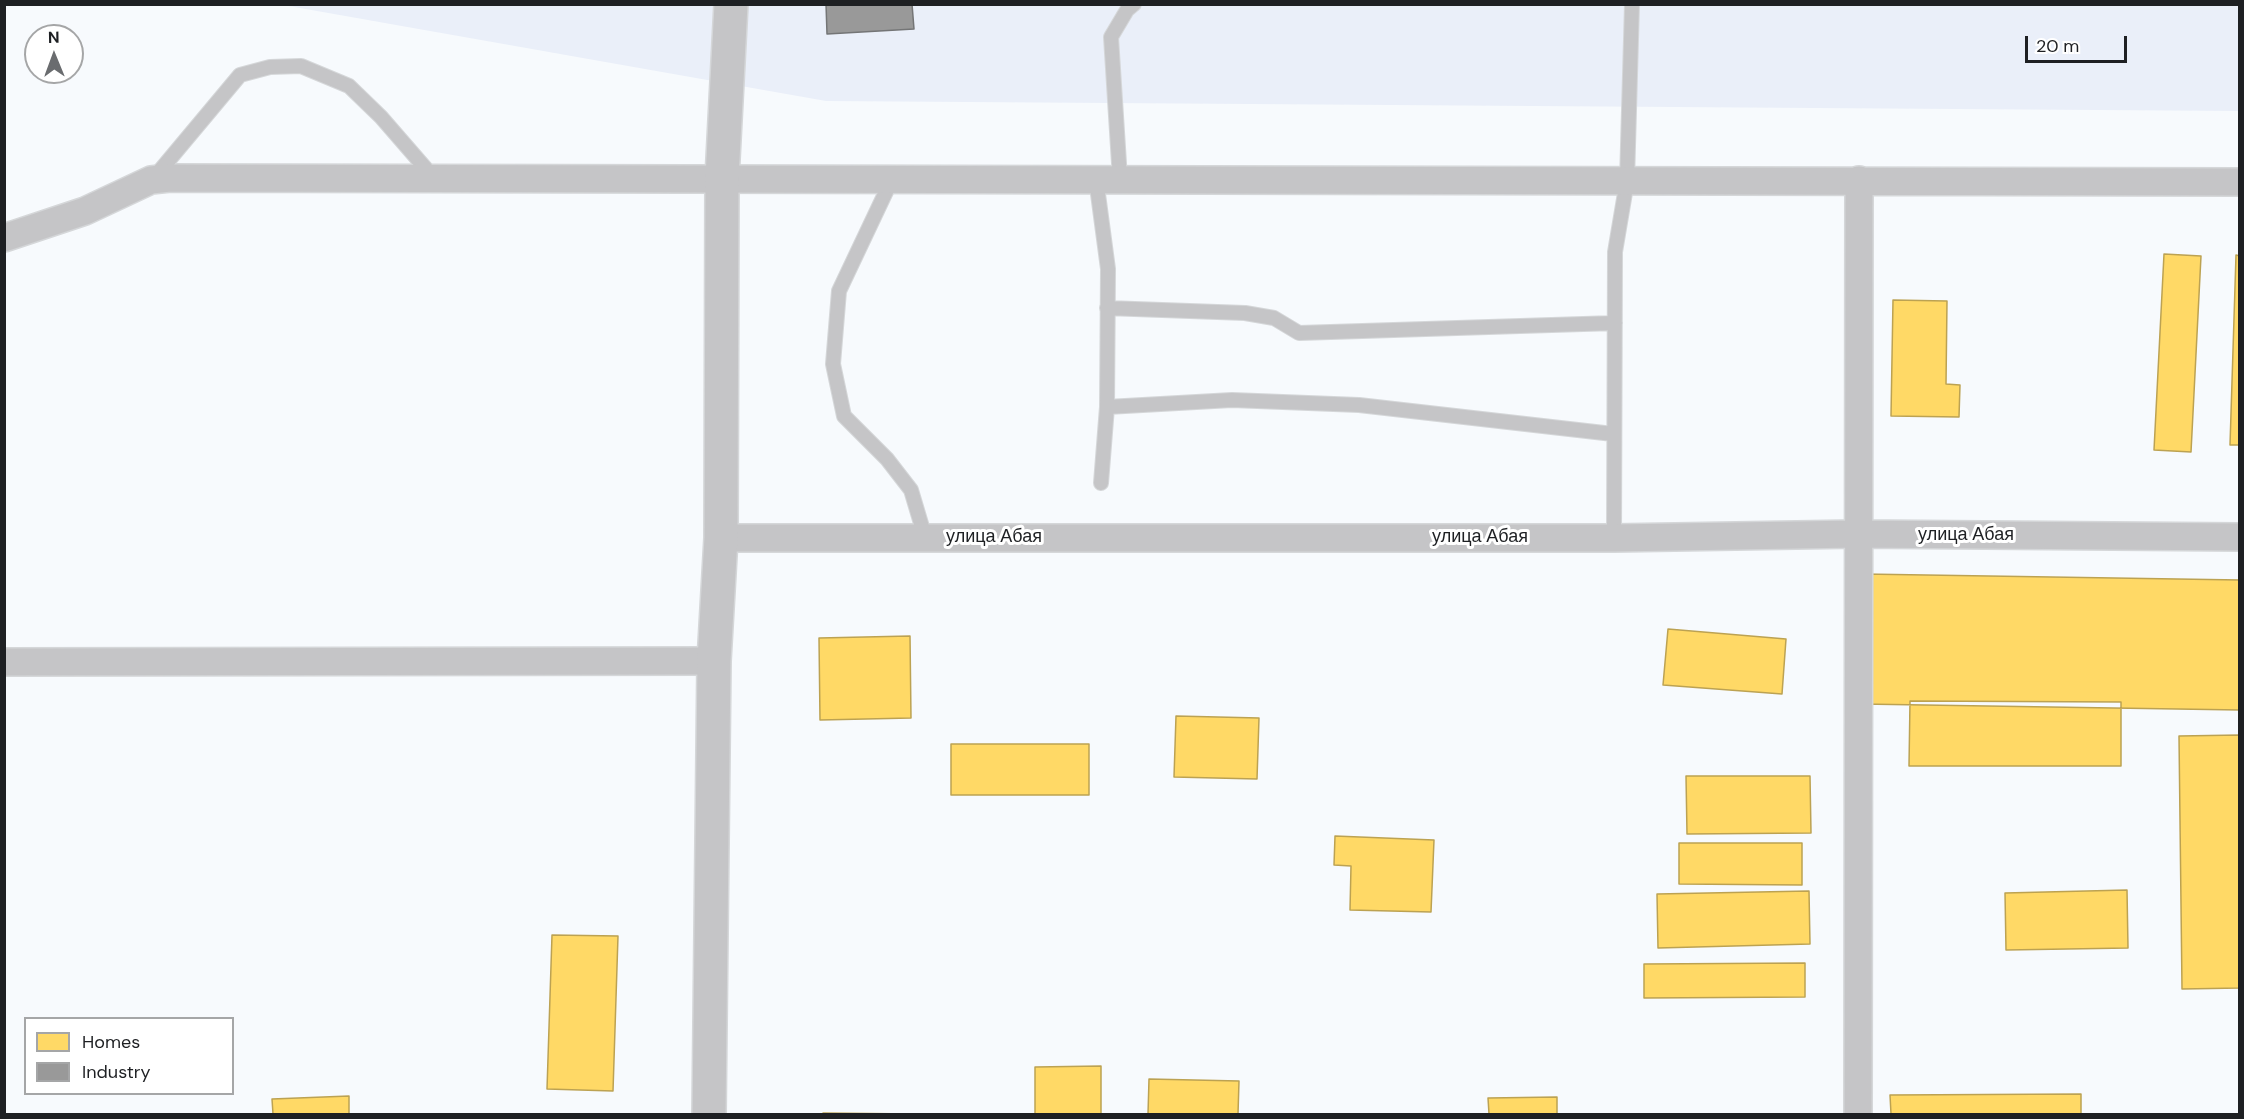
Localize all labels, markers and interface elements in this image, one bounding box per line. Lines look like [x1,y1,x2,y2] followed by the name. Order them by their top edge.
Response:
[24,24,84,84] north arrow
[2028,24,2130,62] scale bar
[48,27,60,48] text: N
[2036,34,2079,58] text: 20 m
[1918,524,2014,546] street label: улица Абая
[946,526,1042,548] street label: улица Абая
[1432,526,1528,548] street label: улица Абая
[24,1017,234,1095] legend
[82,1030,140,1054] text: Homes
[82,1060,151,1084] text: Industry

